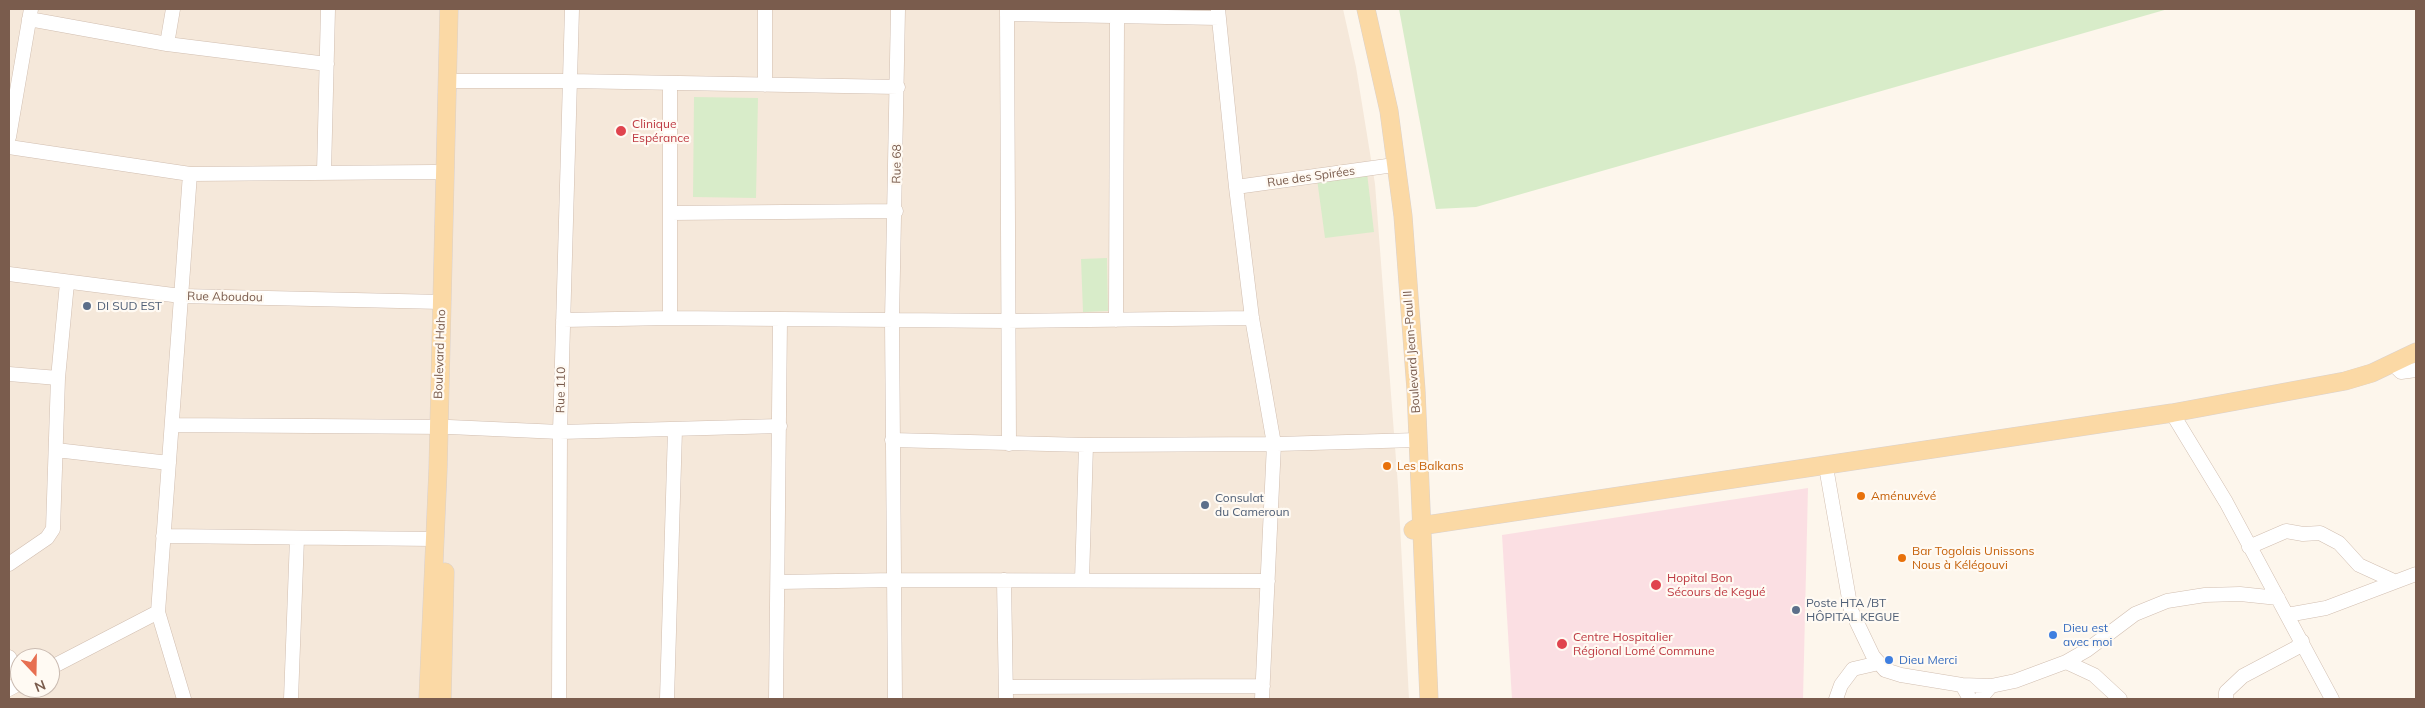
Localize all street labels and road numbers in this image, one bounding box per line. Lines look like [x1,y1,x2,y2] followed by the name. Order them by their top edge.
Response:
[889,144,905,184] street label: Rue 68
[1266,164,1356,190] street label: Rue des Spirées
[187,289,263,305] street label: Rue Aboudou
[1401,290,1423,414] street label: Boulevard Jean-Paul II
[431,309,449,399] street label: Boulevard Haho
[553,367,569,413] street label: Rue 110

